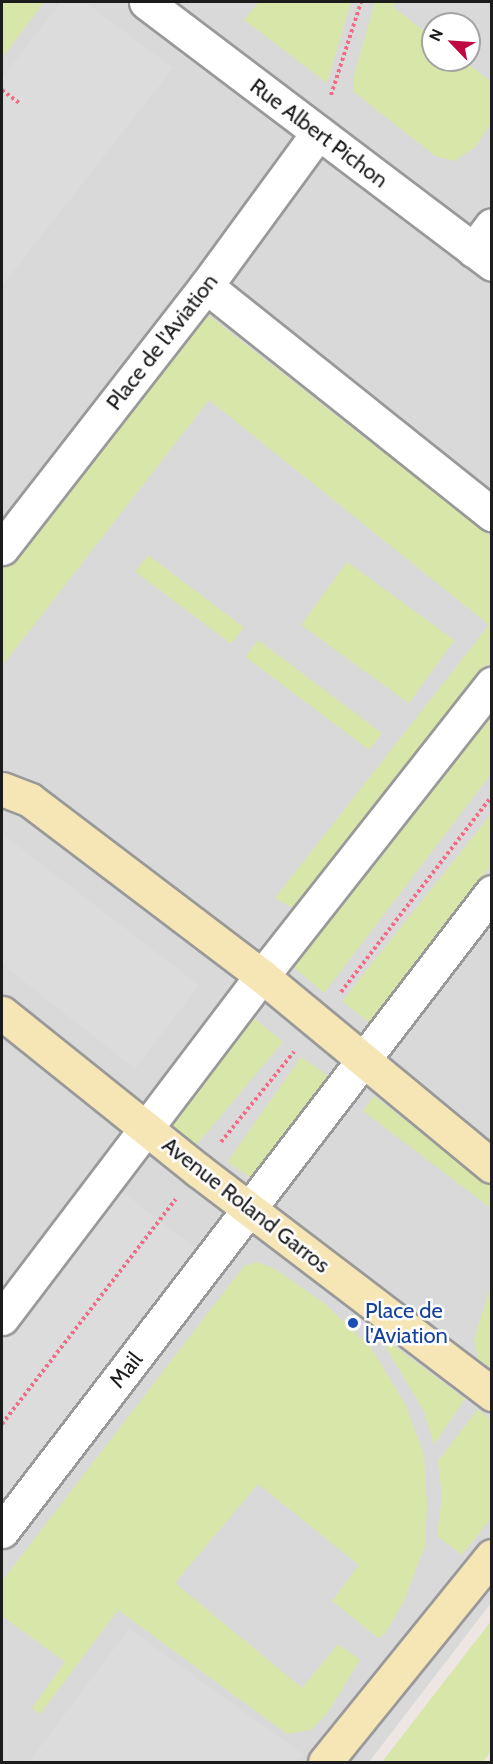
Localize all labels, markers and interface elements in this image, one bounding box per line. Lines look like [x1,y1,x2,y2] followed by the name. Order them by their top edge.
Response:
[421,12,481,72] north arrow
[425,26,447,44] text: N
[245,73,393,193] street label: Rue Albert Pichon
[101,269,223,415] street label: Place de l'Aviation
[157,1131,335,1279] street label: Avenue Roland Garros
[365,1297,448,1348] place label: Place de l'Aviation
[346,1316,360,1330] marker: Place de l'Aviation
[104,1347,148,1393] street label: Mail

